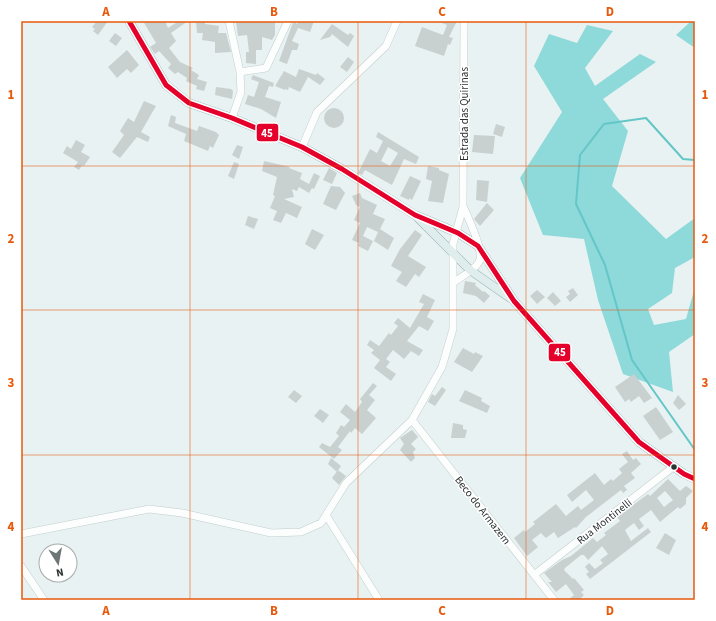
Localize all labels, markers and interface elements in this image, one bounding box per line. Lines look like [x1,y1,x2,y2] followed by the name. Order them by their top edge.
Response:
[101,3,110,21] text: A
[270,3,278,21] text: B
[438,3,446,21] text: C
[606,3,614,21] text: D
[457,67,472,161] street label: Estrada das Quirinas
[8,86,15,104] text: 1
[702,86,709,104] text: 1
[256,123,279,142] line badge: 45
[261,126,273,141] text: 45
[8,230,15,248] text: 2
[702,230,709,248] text: 2
[548,343,571,362] line badge: 45
[554,345,566,360] text: 45
[8,374,15,392] text: 3
[702,374,709,392] text: 3
[669,462,679,472] unlabelled marker
[451,473,514,548] street label: Beco do Armazem
[574,495,635,548] street label: Rua Montinelli
[8,518,15,536] text: 4
[702,518,709,536] text: 4
[38,543,78,583] north arrow
[55,564,65,580] text: N
[101,602,110,620] text: A
[270,602,278,620] text: B
[438,602,446,620] text: C
[606,602,614,620] text: D

